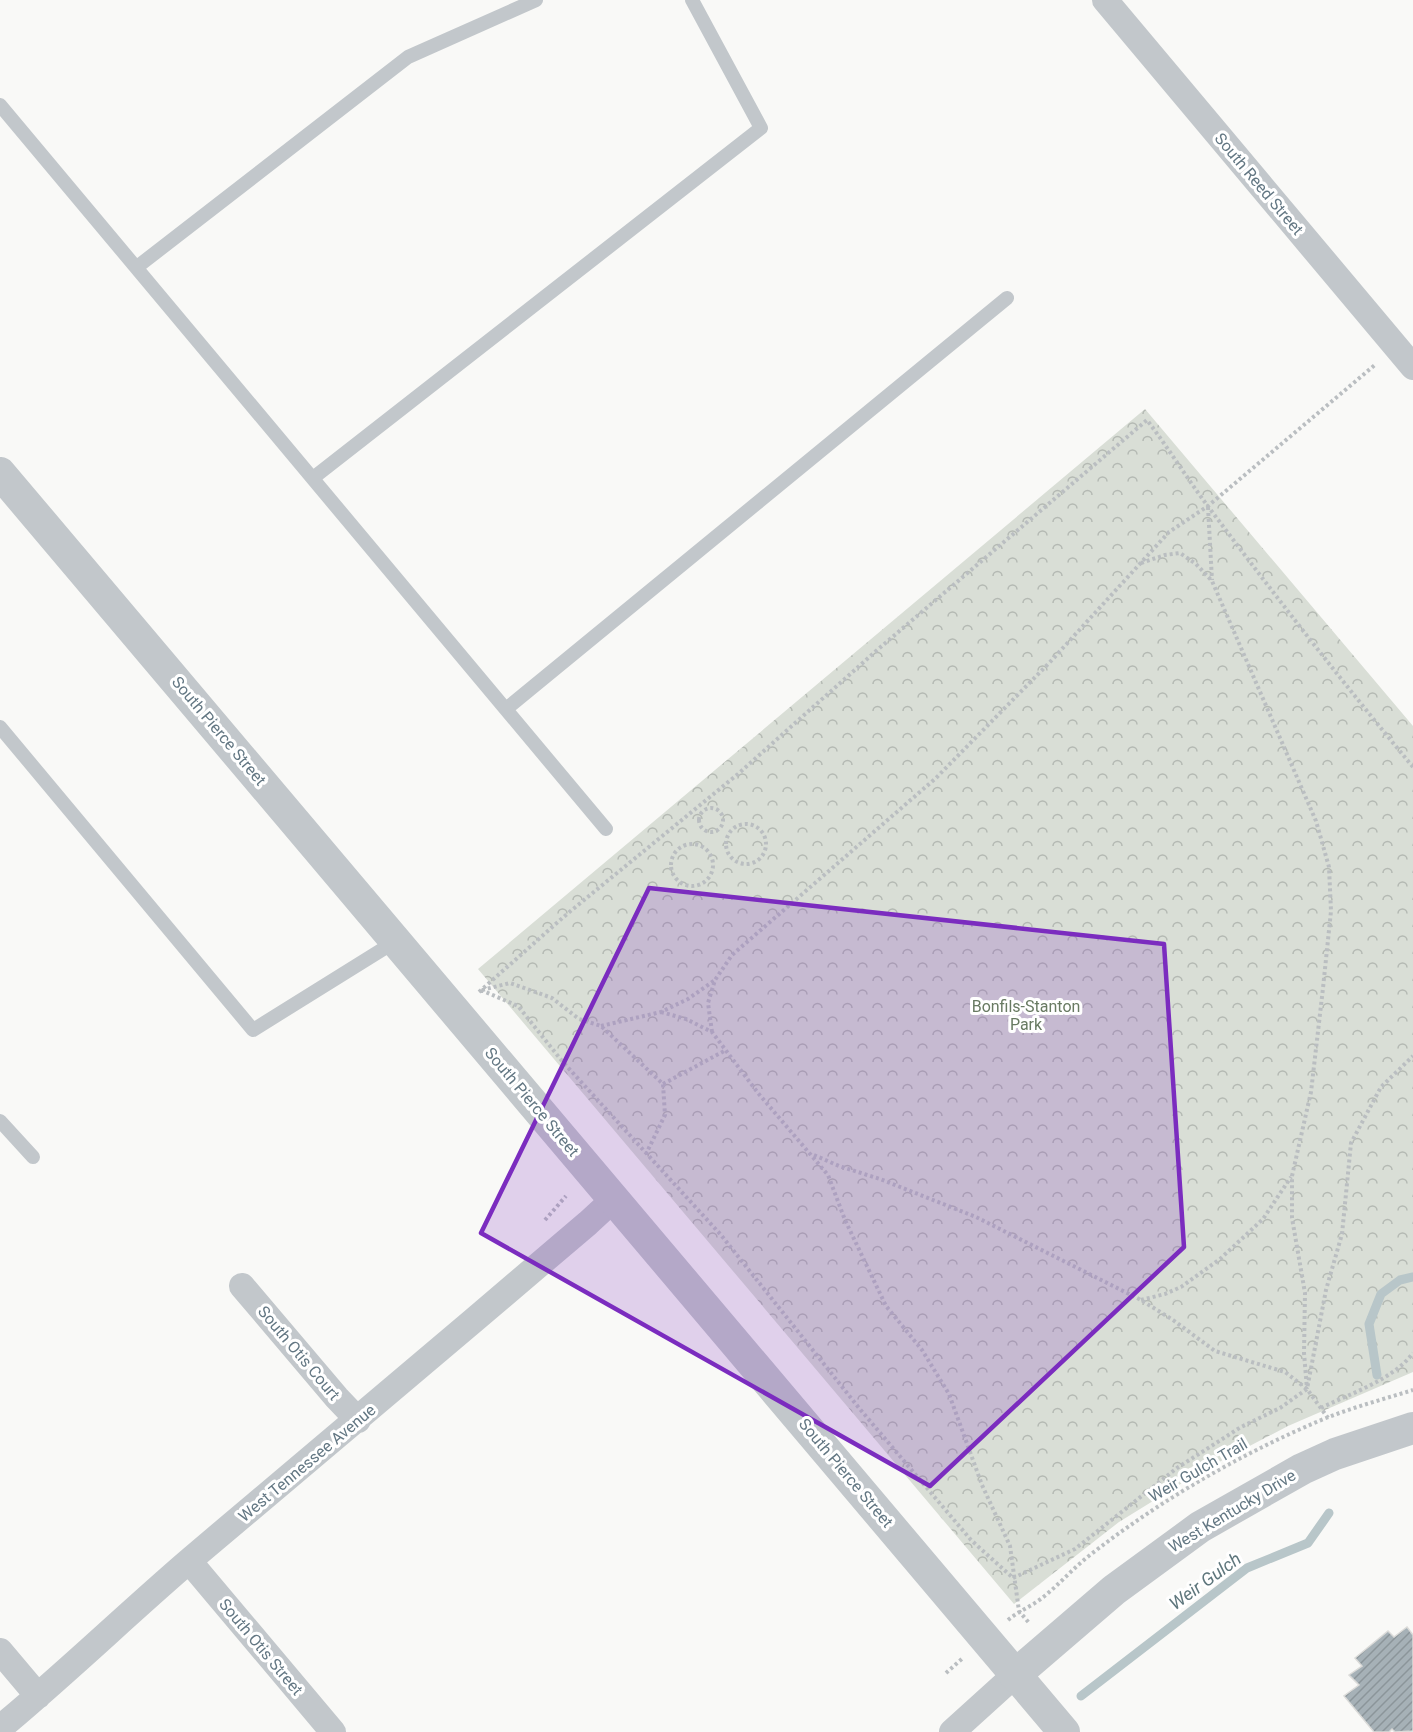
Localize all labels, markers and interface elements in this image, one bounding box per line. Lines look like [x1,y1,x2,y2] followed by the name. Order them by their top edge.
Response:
[1211,129,1307,239] street label: South Reed Street
[168,673,270,789] street label: South Pierce Street
[972,997,1080,1034] park label: Bonfils-Stanton Park
[481,1044,583,1160] street label: South Pierce Street
[254,1302,344,1404] street label: South Otis Court
[235,1400,379,1526] street label: West Tennessee Avenue
[795,1415,897,1531] street label: South Pierce Street
[1145,1434,1251,1506] street label: Weir Gulch Trail
[1165,1465,1299,1557] street label: West Kentucky Drive
[1165,1548,1245,1614] water label: Weir Gulch
[215,1595,307,1699] street label: South Otis Street

